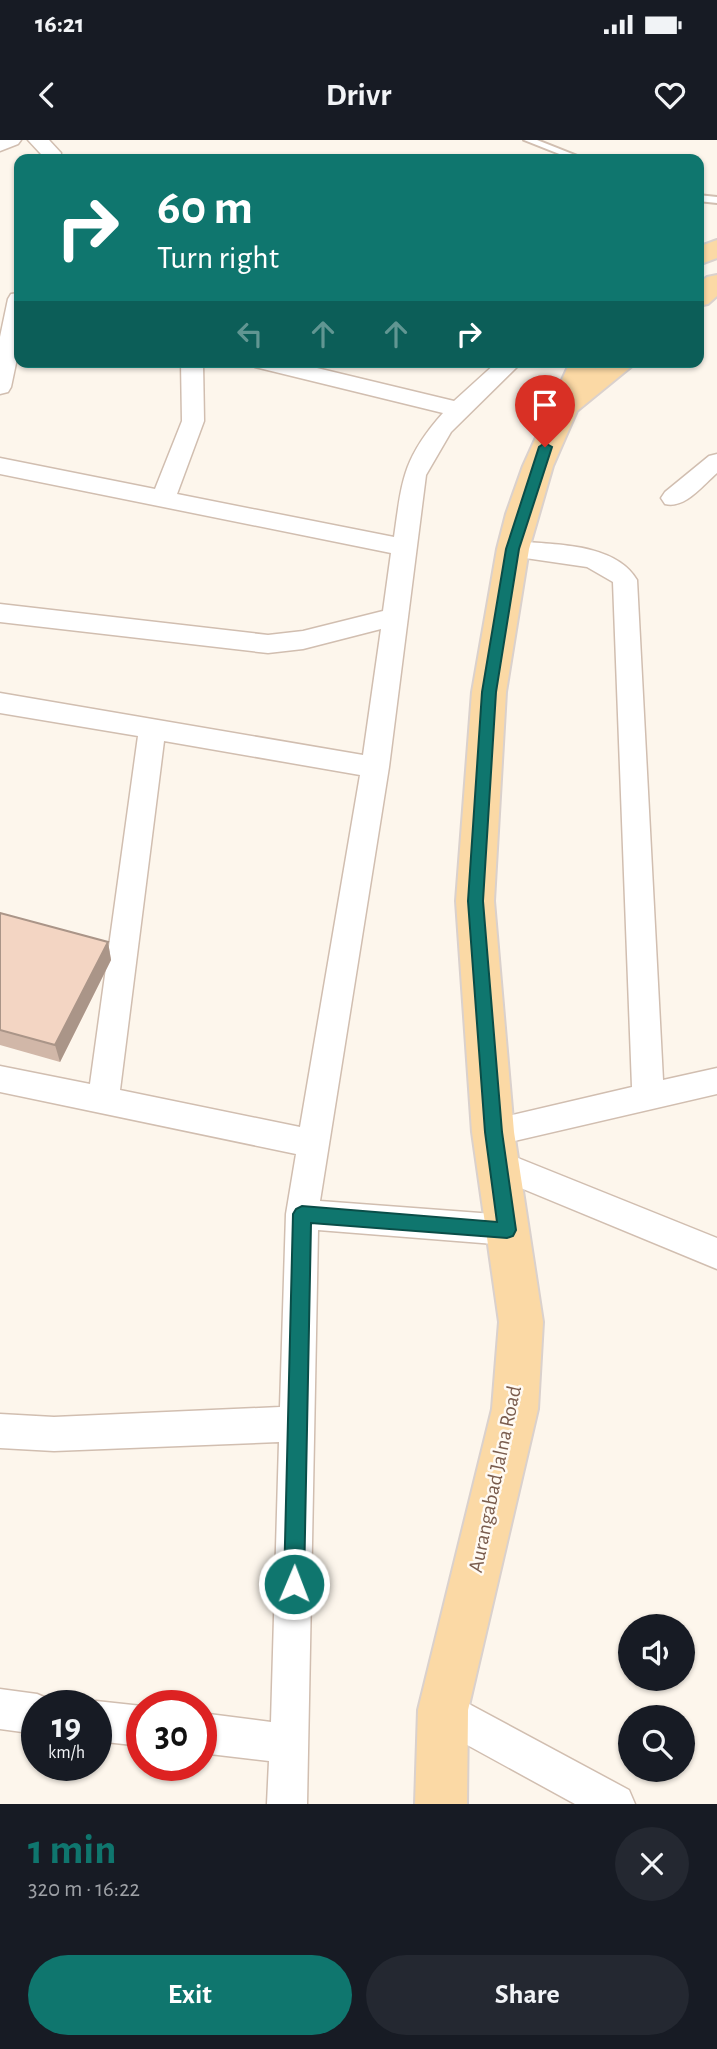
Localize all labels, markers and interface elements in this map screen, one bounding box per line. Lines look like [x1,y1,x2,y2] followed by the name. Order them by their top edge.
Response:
[35,11,84,37] text: 16:21
[28,76,66,114] icon: back
[651,76,689,114] icon: heart
[326,79,391,111] text: Drivr
[42,182,133,273] icon: right
[157,184,253,233] text: 60 m
[157,242,279,274] text: Turn right
[231,315,269,353] icon: left
[304,315,342,353] icon: ahead
[377,315,415,353] icon: ahead
[450,315,488,353] icon: right
[515,375,575,447] pin
[526,386,564,424] icon: arrive
[465,1384,525,1574] street label: Aurangabad Jalna Road
[257,1547,331,1621] position arrow
[618,1614,695,1782] map controls
[618,1614,695,1691] button: sound
[126,1690,217,1781] speed limit sign: 30
[618,1705,695,1782] button: search
[52,1709,81,1744] text: 19
[48,1744,85,1762] text: km/h
[615,1827,689,1901] button: close
[28,1829,117,1871] text: 1 min
[28,1878,140,1901] text: 320 m · 16:22
[28,1955,352,2035] button: Exit
[366,1955,689,2035] button: Share

